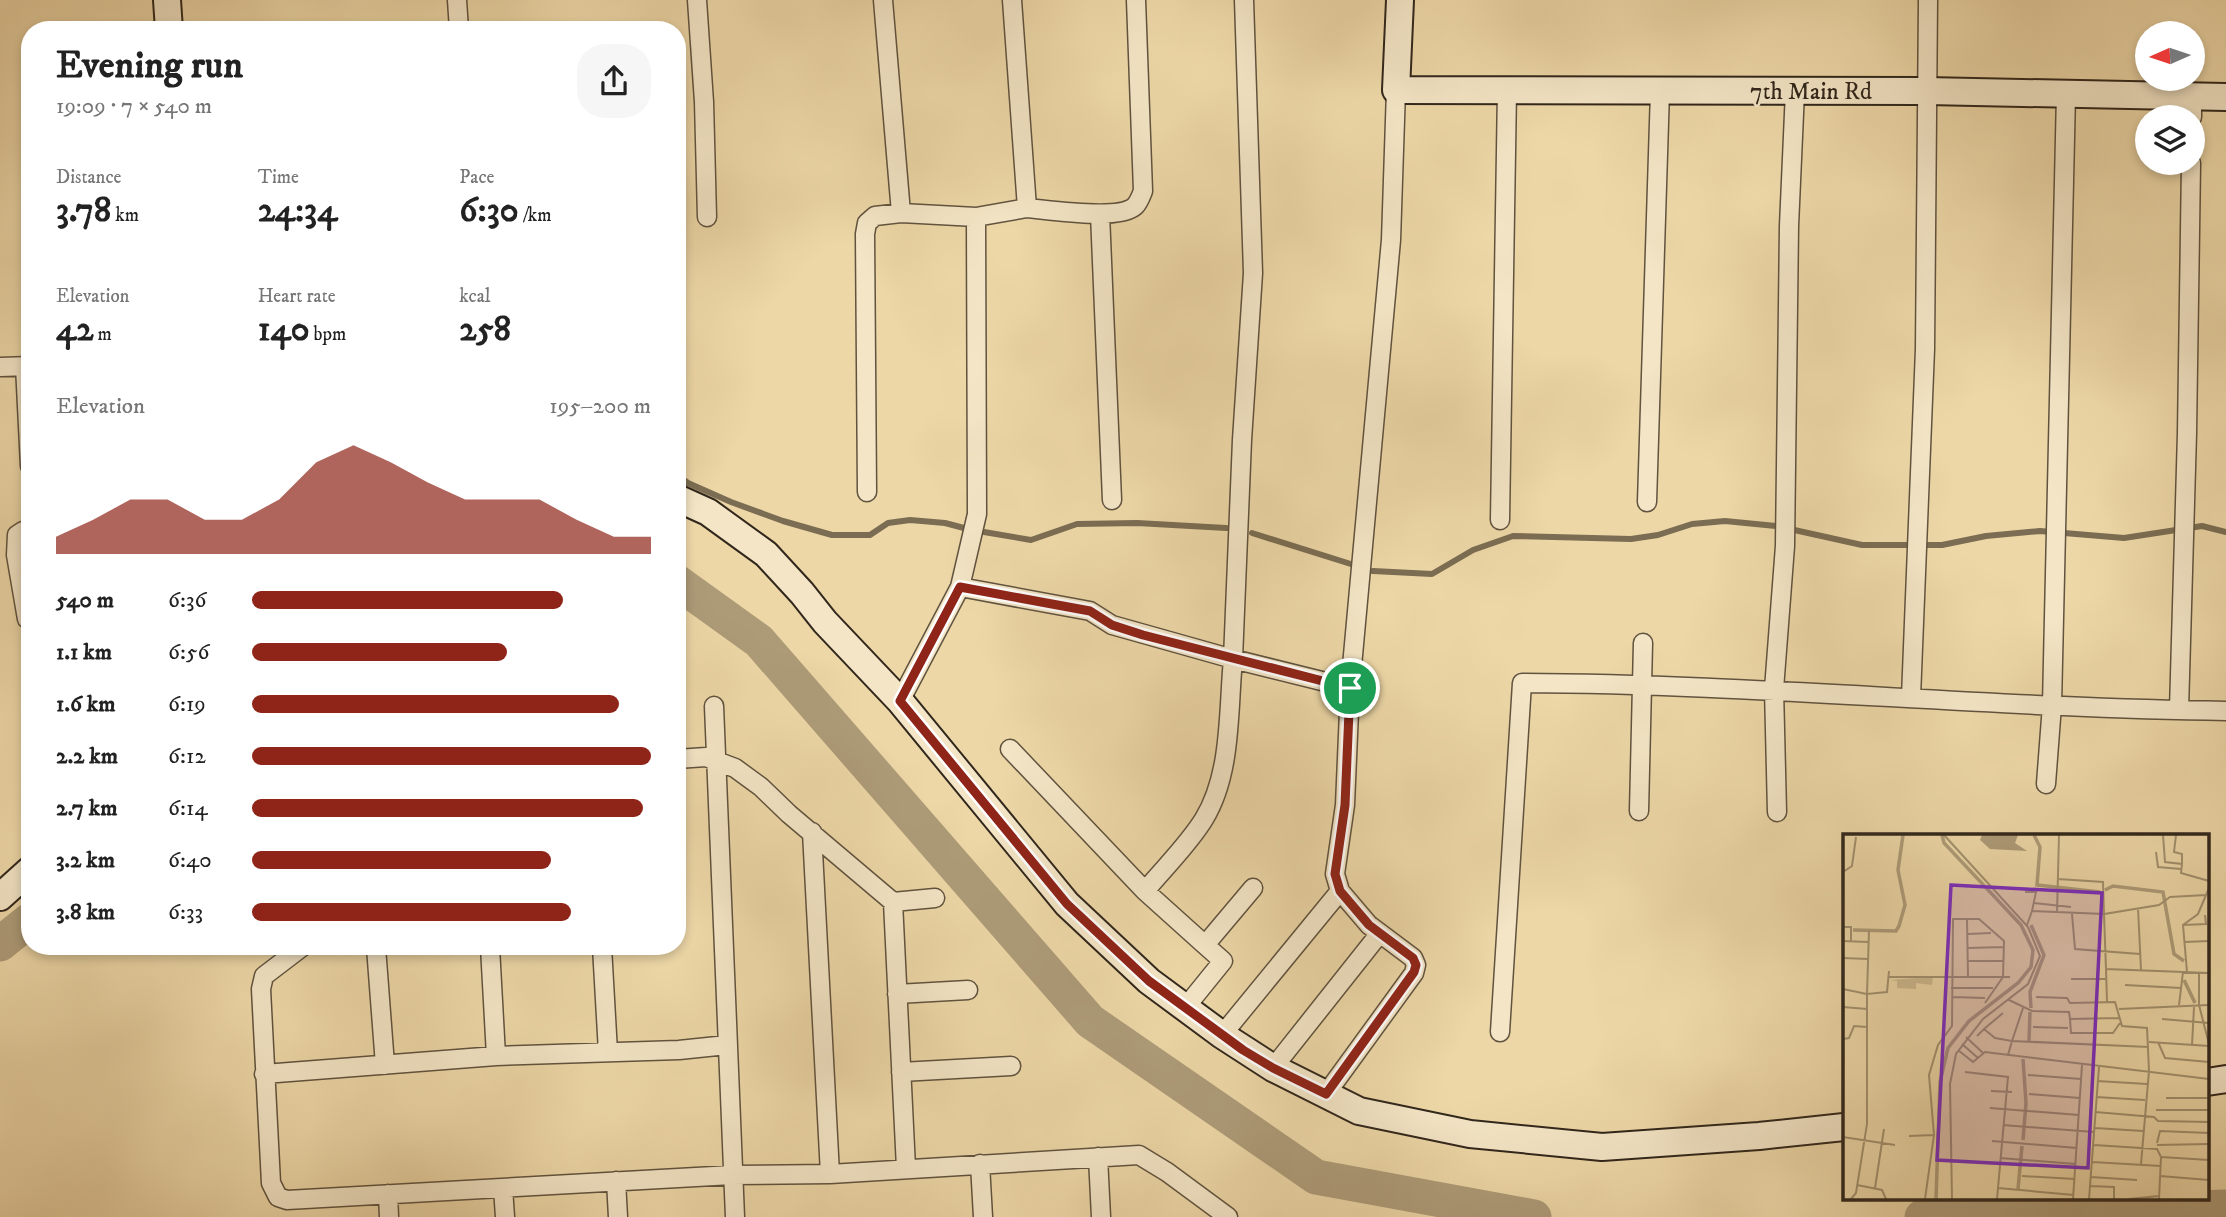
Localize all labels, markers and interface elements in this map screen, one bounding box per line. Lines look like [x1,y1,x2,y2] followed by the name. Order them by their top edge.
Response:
[2135,21,2205,91] north arrow
[2135,21,2205,175] map controls
[56,42,243,90] text: Evening run
[577,44,651,118] button: share
[1750,77,1872,107] street label: 7th Main Rd
[56,92,212,121] text: 19:09 · 7 × 540 m
[2135,105,2205,175] button: layers
[56,166,121,189] text: Distance
[258,166,299,189] text: Time
[459,166,494,189] text: Pace
[56,189,111,233] text: 3.78
[258,189,337,233] text: 24:34
[459,189,519,233] text: 6:30
[111,204,139,227] text: km
[519,204,552,227] text: /km
[56,285,130,308] text: Elevation
[258,285,336,308] text: Heart rate
[459,285,491,308] text: kcal
[56,308,93,352] text: 42
[258,308,310,352] text: 140
[459,308,511,352] text: 258
[93,323,112,346] text: m
[310,323,346,346] text: bpm
[56,392,145,421] text: Elevation
[549,392,651,421] text: 195–200 m
[56,586,114,615] text: 540 m
[168,586,207,615] text: 6:36
[56,638,112,667] text: 1.1 km
[168,638,209,667] text: 6:56
[1320,658,1380,718] pin
[1331,669,1369,707] icon: arrive
[56,690,115,719] text: 1.6 km
[168,690,206,719] text: 6:19
[56,742,118,771] text: 2.2 km
[168,742,206,771] text: 6:12
[56,794,117,823] text: 2.7 km
[168,794,208,823] text: 6:14
[1843,834,2208,1200] inset map
[56,846,115,875] text: 3.2 km
[168,846,212,875] text: 6:40
[56,898,115,927] text: 3.8 km
[168,898,203,927] text: 6:33

